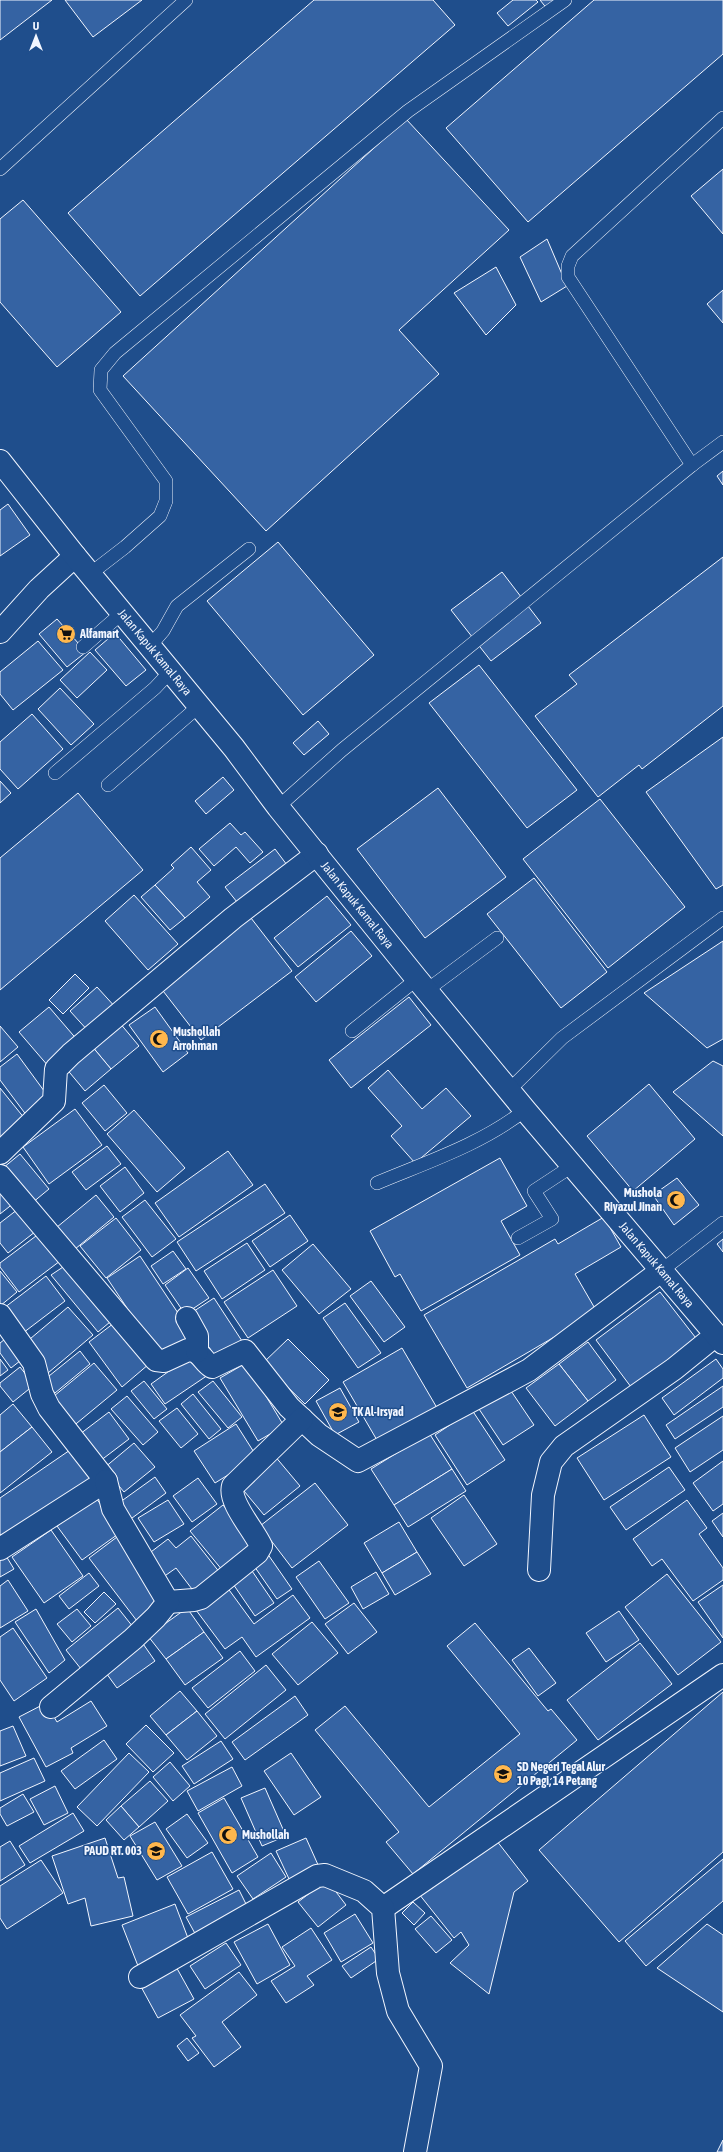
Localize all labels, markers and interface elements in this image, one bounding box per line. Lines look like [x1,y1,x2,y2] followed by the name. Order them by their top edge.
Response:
[16,16,56,56] north arrow
[33,20,39,32] text: U
[115,606,194,698] street label: Jalan Kapuk Kamal Raya
[55,623,77,645] supermarket icon: Alfamart
[79,627,120,641] place label: Alfamart
[318,859,397,951] street label: Jalan Kapuk Kamal Raya
[172,1025,220,1053] place label: Mushollah Arrohman
[148,1028,170,1050] mosque icon: Mushollah Arrohman
[604,1186,662,1214] place label: Mushola Riyazul Jinan
[665,1189,687,1211] mosque icon: Mushola Riyazul Jinan
[616,1219,697,1310] street label: Jalan Kapuk Kamal Raya
[327,1401,349,1423] school or university icon: TK Al-Irsyad
[352,1405,404,1419] place label: TK Al-Irsyad
[517,1760,605,1788] place label: SD Negeri Tegal Alur 10 Pagi, 14 Petang
[492,1763,514,1785] school or university icon: SD Negeri Tegal Alur 10 Pagi, 14 Petang
[217,1824,239,1846] mosque icon: Mushollah
[242,1828,289,1842] place label: Mushollah
[145,1840,167,1862] school or university icon: PAUD RT. 003
[84,1844,142,1858] place label: PAUD RT. 003

